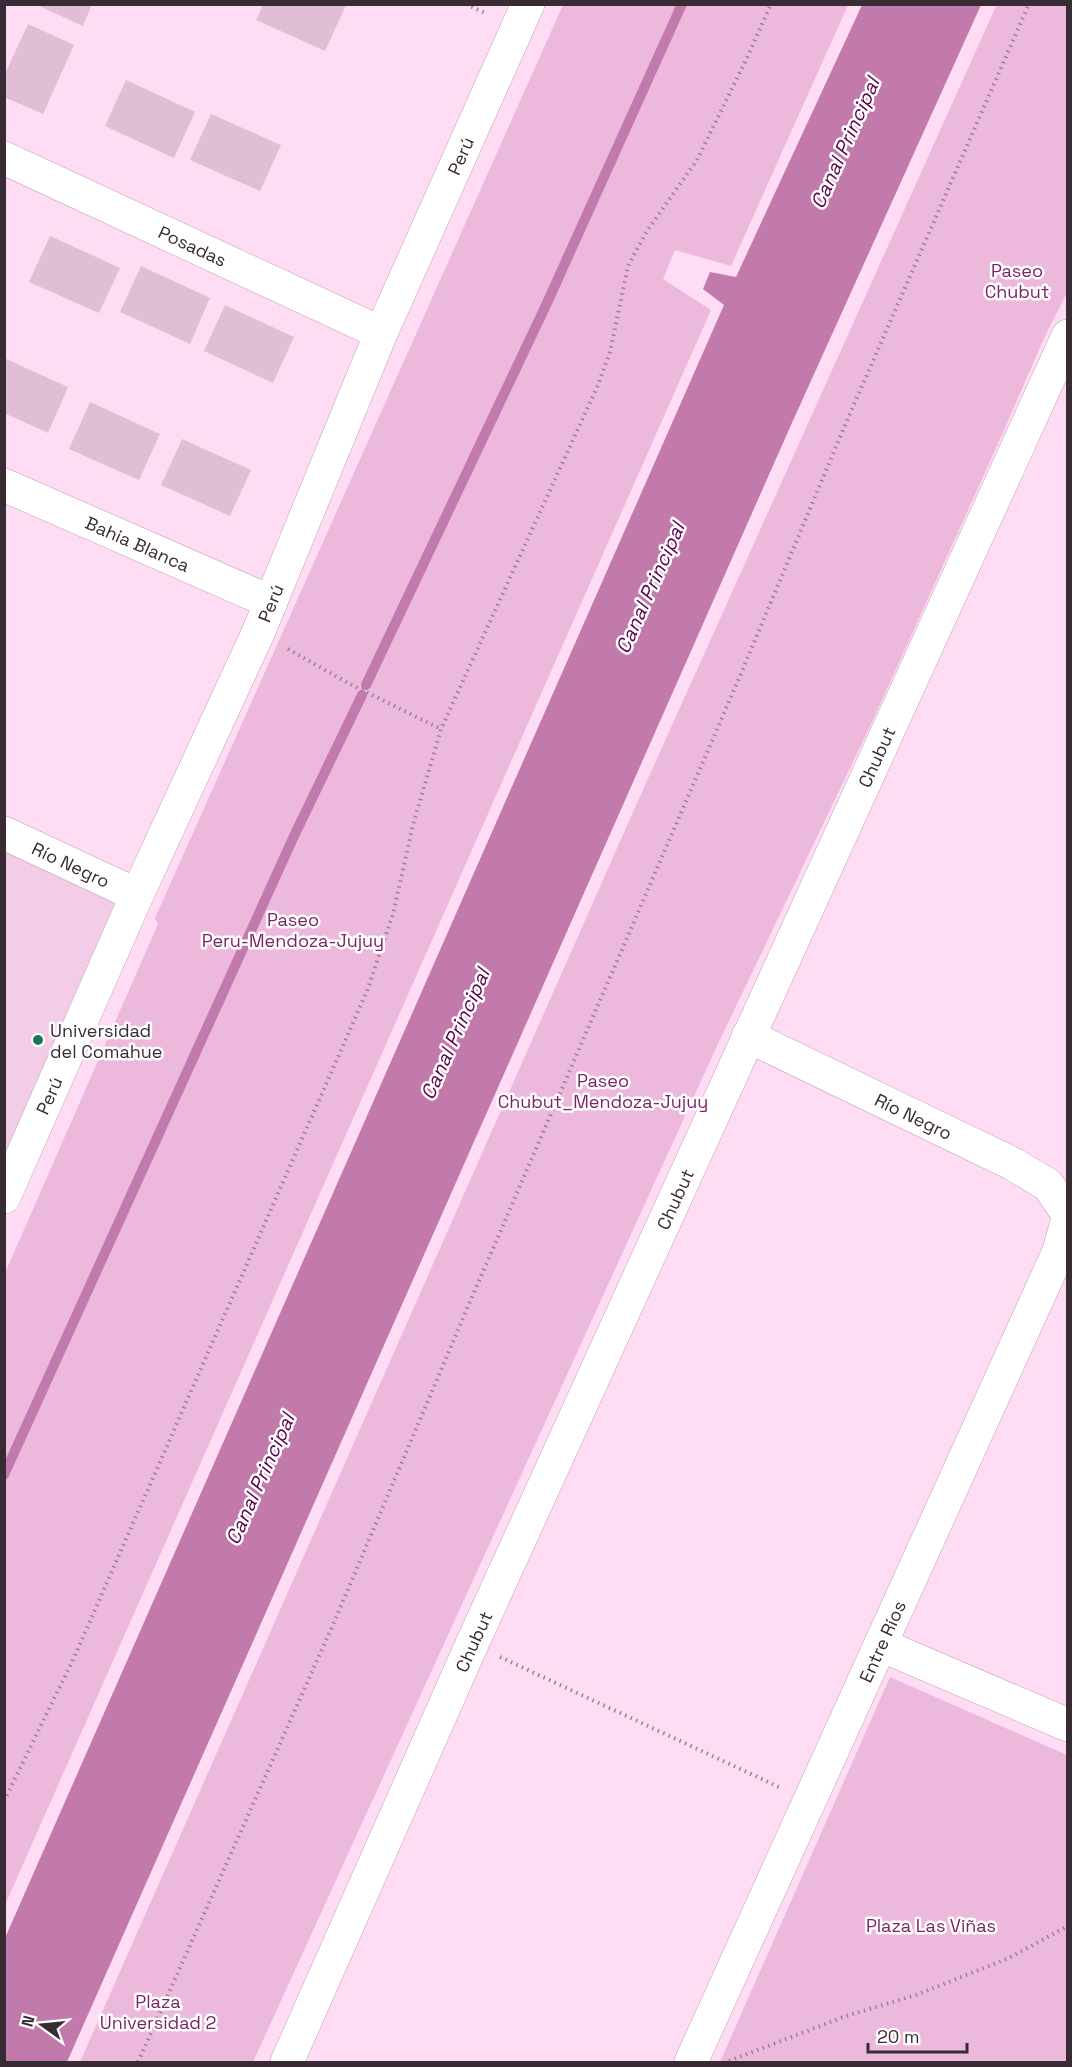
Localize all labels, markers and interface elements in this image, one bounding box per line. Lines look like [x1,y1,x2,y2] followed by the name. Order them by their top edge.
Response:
[804,71,886,213] water label: Canal Principal
[442,133,479,178] street label: Perú
[155,220,230,271] street label: Posadas
[985,259,1049,303] park label: Paseo Chubut
[82,511,193,577] street label: Bahia Blanca
[609,516,691,658] water label: Canal Principal
[252,581,288,625] street label: Perú
[852,723,900,791] street label: Chubut
[28,836,114,892] street label: Río Negro
[202,908,384,952] park label: Paseo Peru-Mendoza-Jujuy
[414,962,496,1104] water label: Canal Principal
[50,1019,162,1063] place label: Universidad del Comahue
[31,1033,45,1047] marker: Universidad del Comahue
[498,1069,708,1113] park label: Paseo Chubut_Mendoza-Jujuy
[30,1073,67,1118] street label: Perú
[871,1088,956,1145] street label: Río Negro
[651,1165,699,1233] street label: Chubut
[219,1407,301,1549] water label: Canal Principal
[853,1597,910,1686] street label: Entre Ríos
[450,1607,497,1675] street label: Chubut
[866,1914,996,1937] park label: Plaza Las Viñas
[100,1990,216,2034] park label: Plaza Universidad 2
[12,1995,72,2055] north arrow
[16,2013,40,2029] text: N
[868,2016,967,2054] scale bar
[877,2025,920,2048] text: 20 m

